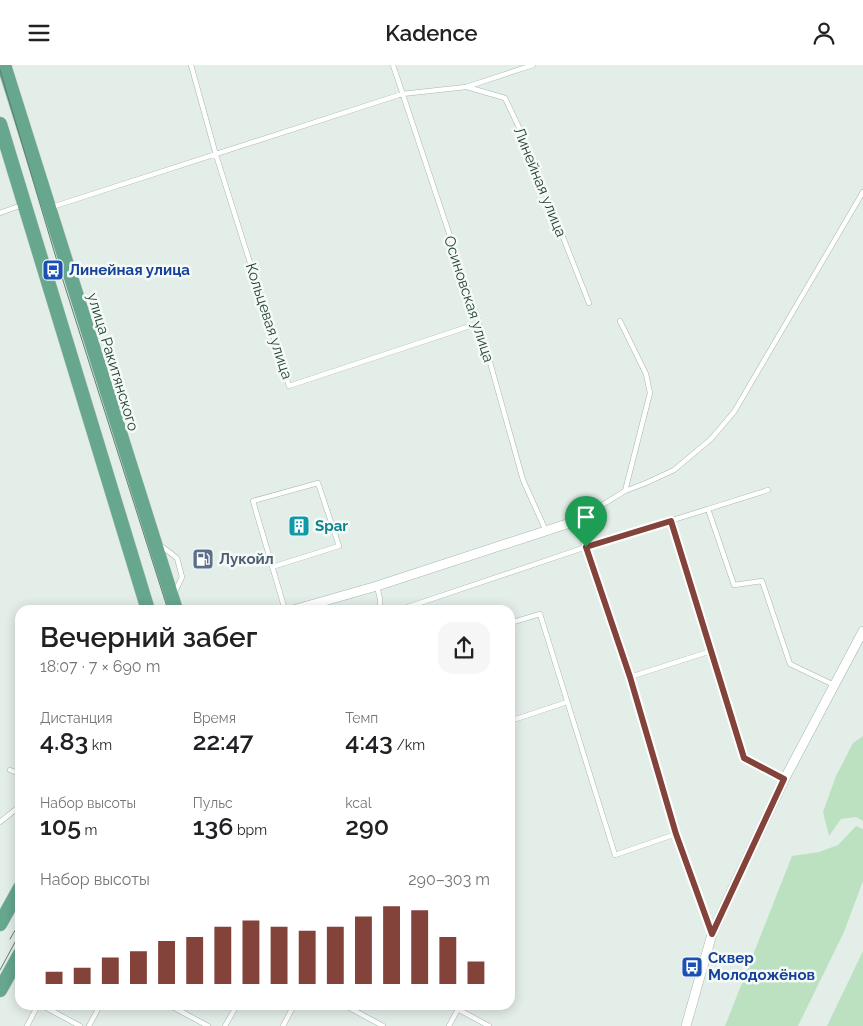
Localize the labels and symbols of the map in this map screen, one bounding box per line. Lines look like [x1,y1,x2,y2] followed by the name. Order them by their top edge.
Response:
[510,124,570,240] street label: Линейная улица
[440,233,498,365] street label: Осиновская улица
[41,258,65,282] bus stop icon: Линейная улица
[69,261,190,279] place label: Линейная улица
[242,261,296,381] street label: Кольцевая улица
[83,291,143,433] street label: улица Ракитянского
[565,496,607,547] pin
[287,514,311,538] building icon: Spar
[315,517,348,535] place label: Spar
[191,547,215,571] fuel station icon: Лукойл
[219,550,274,568] place label: Лукойл
[708,949,815,984] place label: Сквер Молодожёнов
[680,955,704,979] bus stop icon: Сквер Молодожёнов

